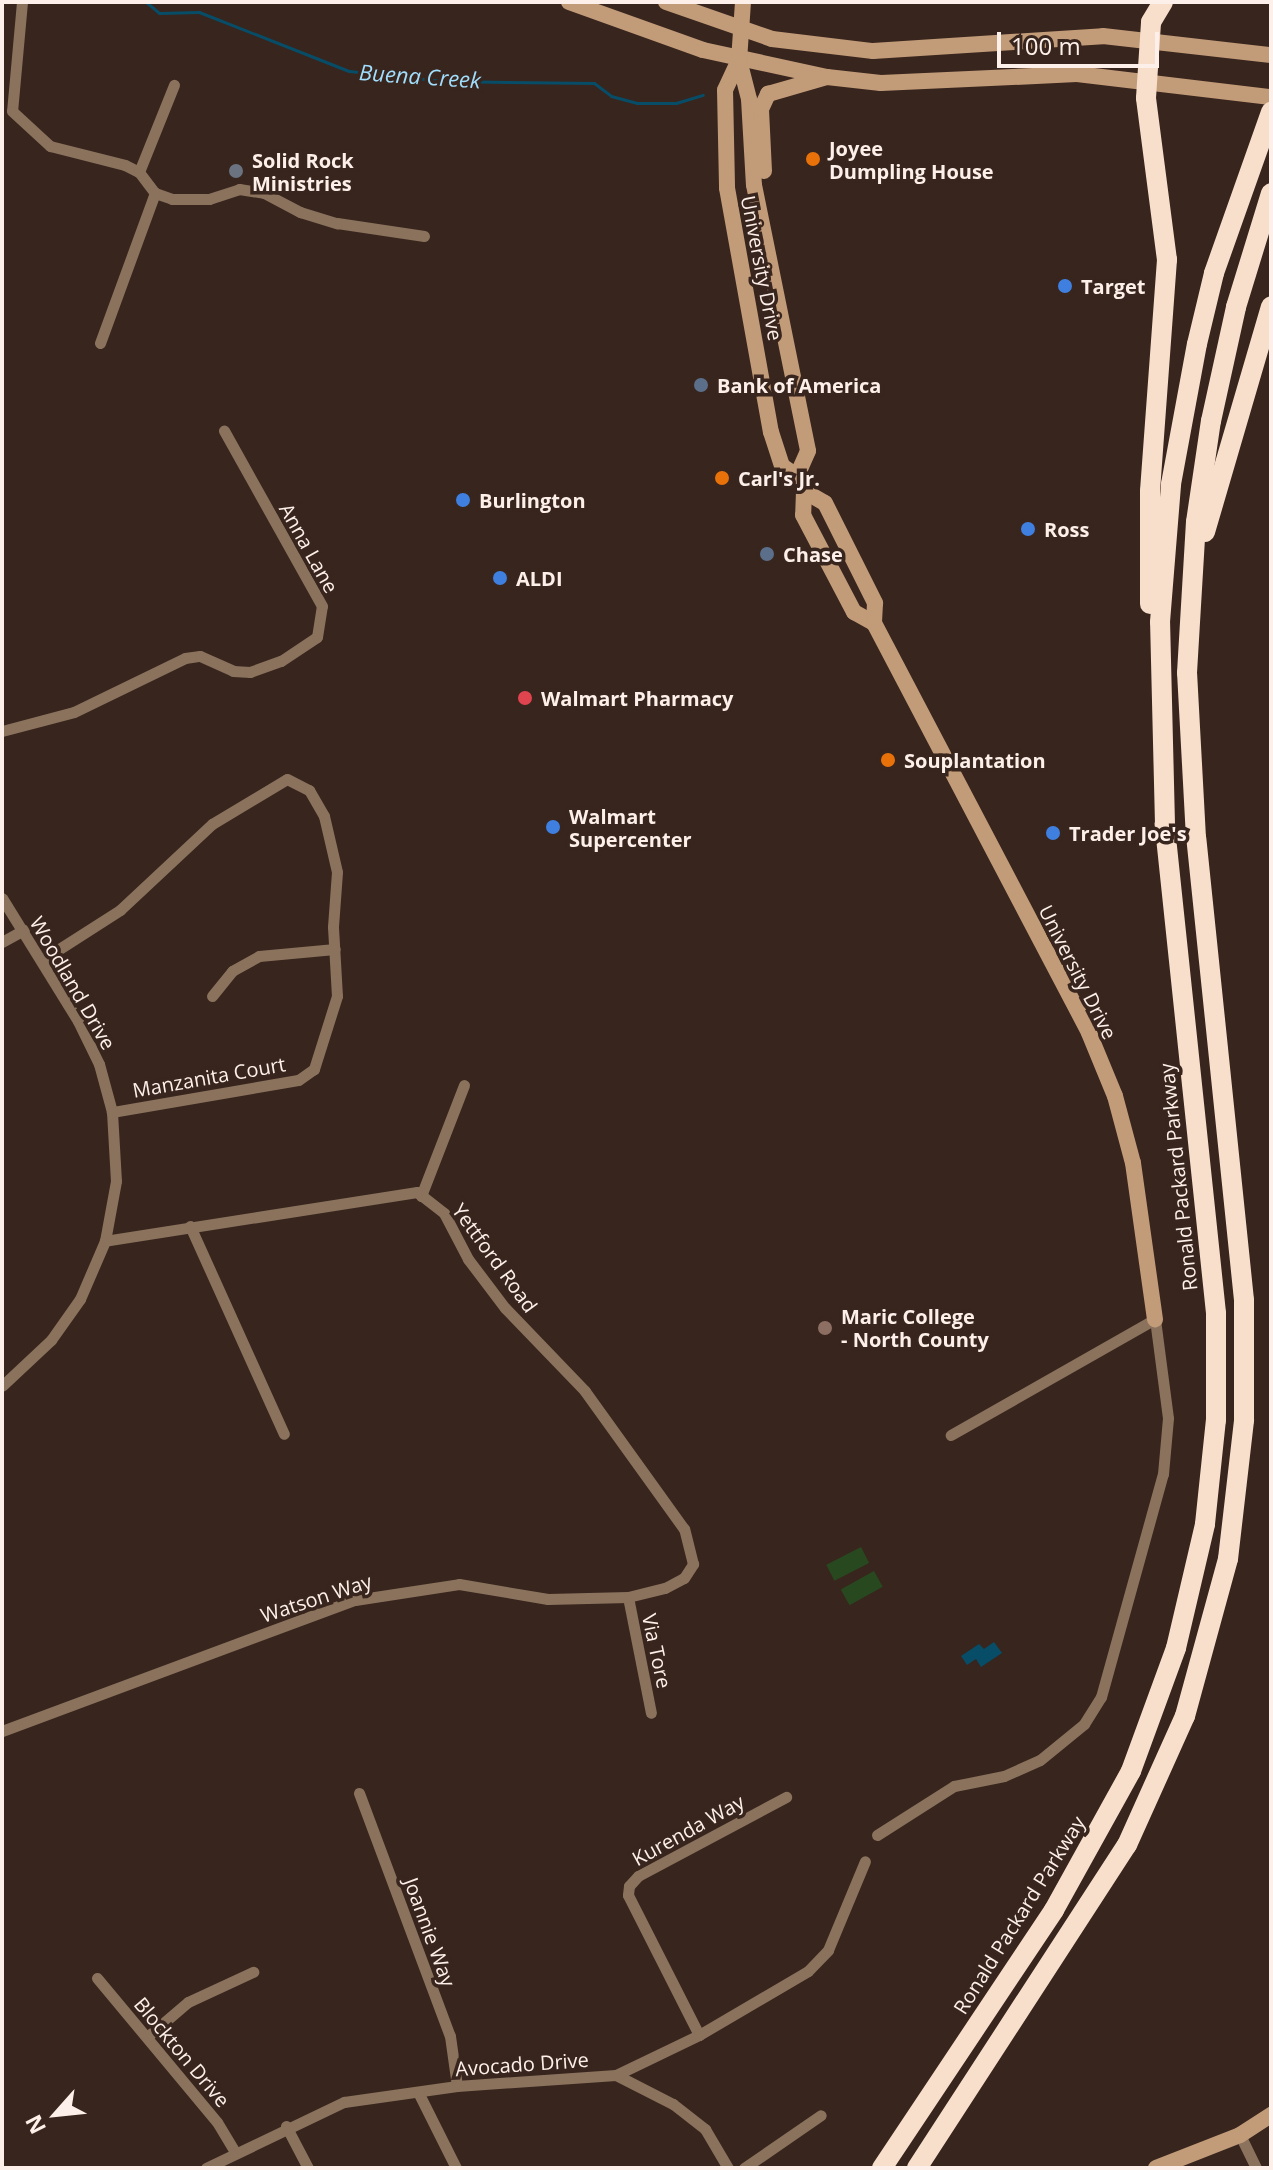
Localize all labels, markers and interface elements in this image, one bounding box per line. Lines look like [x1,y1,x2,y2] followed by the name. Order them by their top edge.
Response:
[1001,16,1163,66] scale bar
[1011,29,1081,62] text: 100 m
[358,59,482,93] water label: Buena Creek
[829,136,994,183] place label: Joyee Dumpling House
[252,148,354,195] place label: Solid Rock Ministries
[804,150,822,168] marker: Joyee Dumpling House
[227,162,245,180] marker: Solid Rock Ministries
[736,193,788,343] street label: University Drive
[1081,274,1146,298] place label: Target
[1056,277,1074,295] marker: Target
[717,373,881,397] place label: Bank of America
[692,376,710,394] marker: Bank of America
[738,466,820,490] place label: Carl's Jr.
[713,469,731,487] marker: Carl's Jr.
[479,488,586,512] place label: Burlington
[454,491,472,509] marker: Burlington
[275,499,343,597] street label: Anna Lane
[1044,517,1089,541] place label: Ross
[1019,520,1037,538] marker: Ross
[783,542,843,566] place label: Chase
[758,545,776,563] marker: Chase
[516,566,563,590] place label: ALDI
[491,569,509,587] marker: ALDI
[541,686,733,710] place label: Walmart Pharmacy
[516,689,534,707] marker: Walmart Pharmacy
[904,748,1046,772] place label: Souplantation
[879,751,897,769] marker: Souplantation
[569,804,692,851] place label: Walmart Supercenter
[544,818,562,836] marker: Walmart Supercenter
[1069,821,1187,845] place label: Trader Joe's
[1044,824,1062,842] marker: Trader Joe's
[1034,901,1122,1043] street label: University Drive
[25,912,121,1054] street label: Woodland Drive
[131,1052,287,1102] street label: Manzanita Court
[1154,1062,1202,1292] street label: Ronald Packard Parkway
[447,1199,543,1317] street label: Yettford Road
[841,1304,989,1351] place label: Maric College - North County
[816,1319,834,1337] marker: Maric College - North County
[257,1569,375,1627] street label: Watson Way
[637,1611,677,1691] street label: Via Tore
[628,1789,748,1871] street label: Kurenda Way
[948,1812,1090,2018] street label: Ronald Packard Parkway
[399,1874,461,1990] street label: Joannie Way
[129,1992,235,2112] street label: Blockton Drive
[454,2047,590,2081] street label: Avocado Drive
[16,2074,96,2154] north arrow
[17,2110,52,2140] text: N

